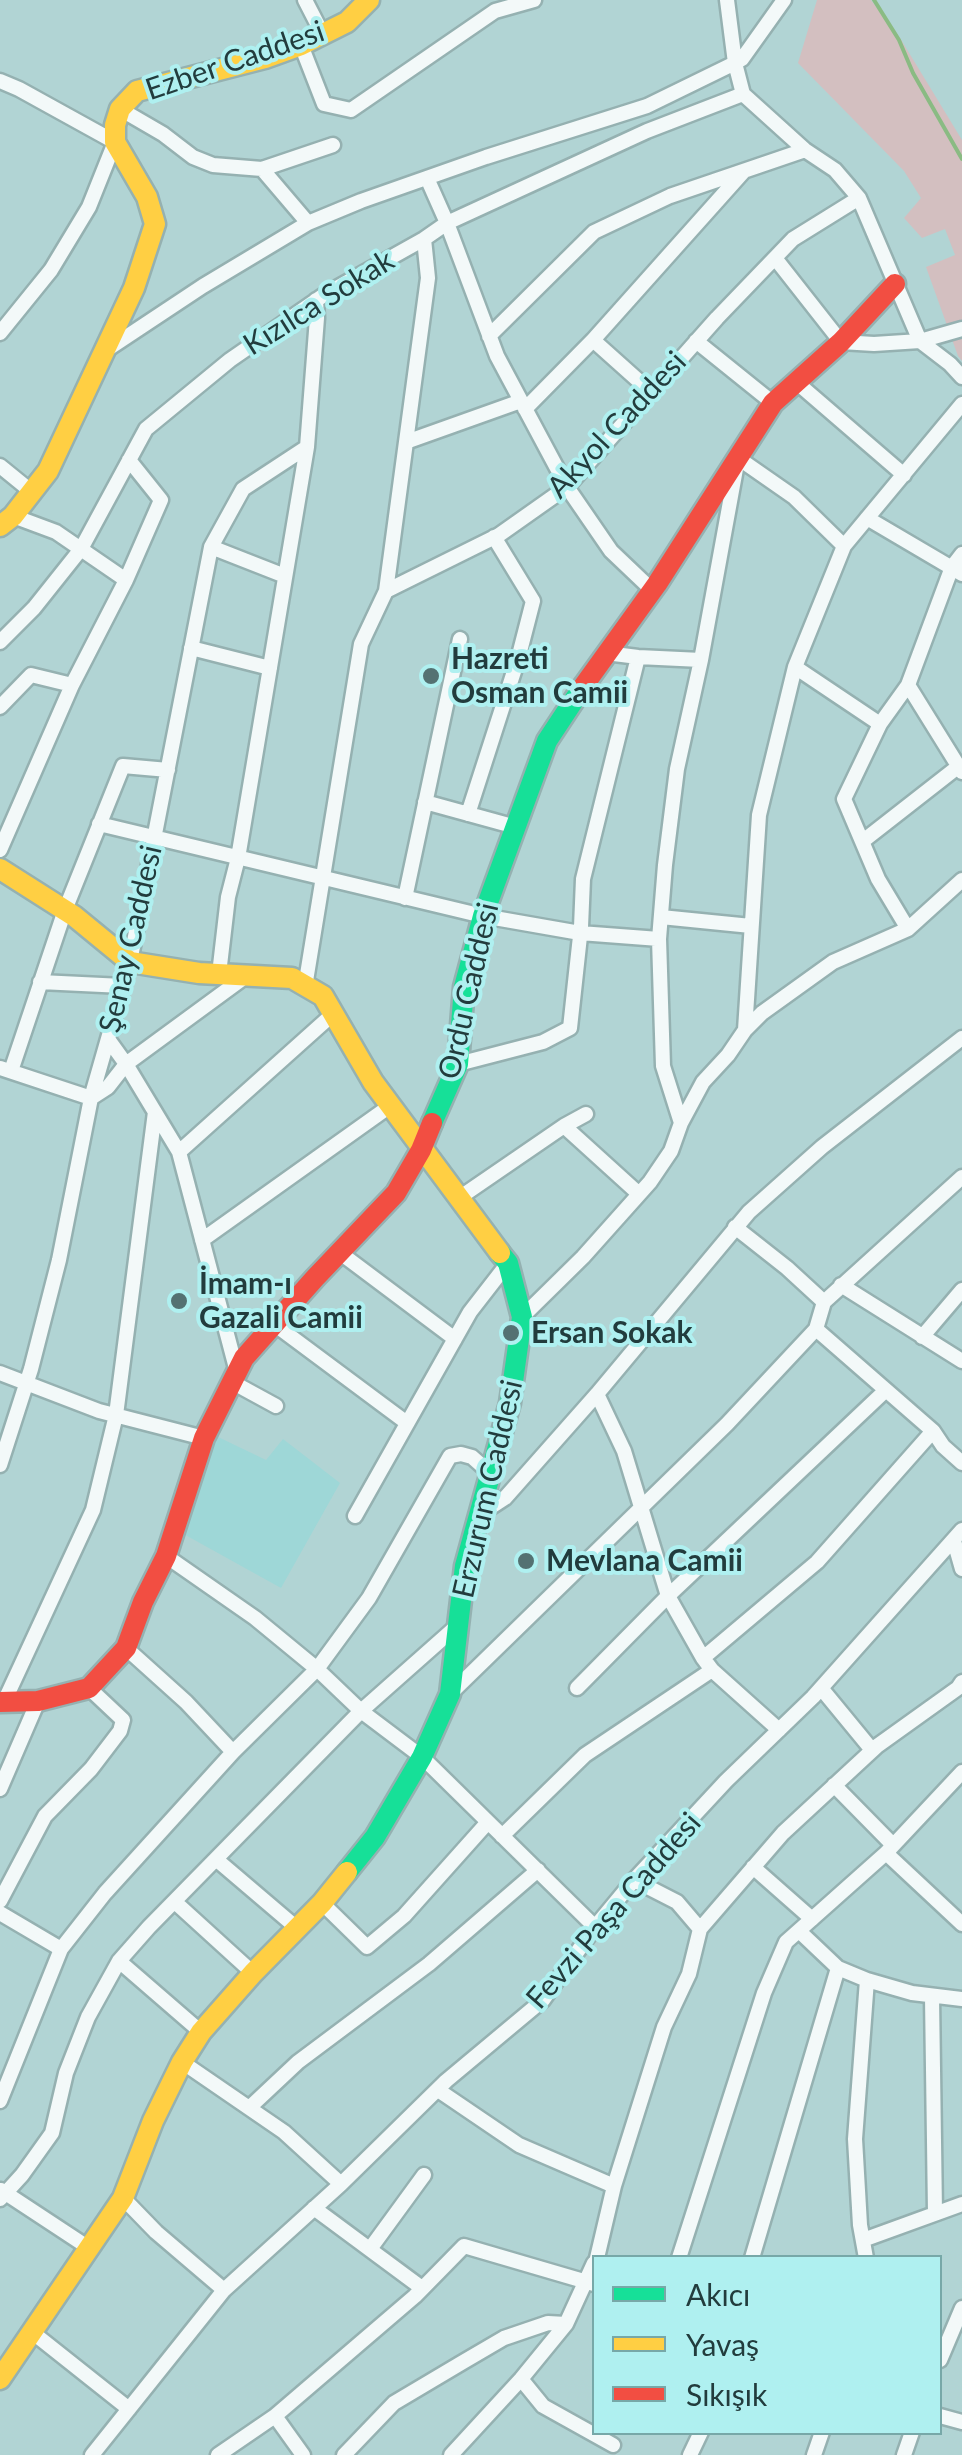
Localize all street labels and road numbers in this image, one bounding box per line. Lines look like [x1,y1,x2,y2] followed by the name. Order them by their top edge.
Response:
[141,14,329,108] street label: Ezber Caddesi
[237,243,401,363] street label: Kızılca Sokak
[540,344,694,506] street label: Akyol Caddesi
[92,842,170,1036] street label: Şenay Caddesi
[431,899,507,1083] street label: Ordu Caddesi
[445,1376,531,1602] street label: Erzurum Caddesi
[519,1806,709,2016] street label: Fevzi Paşa Caddesi

